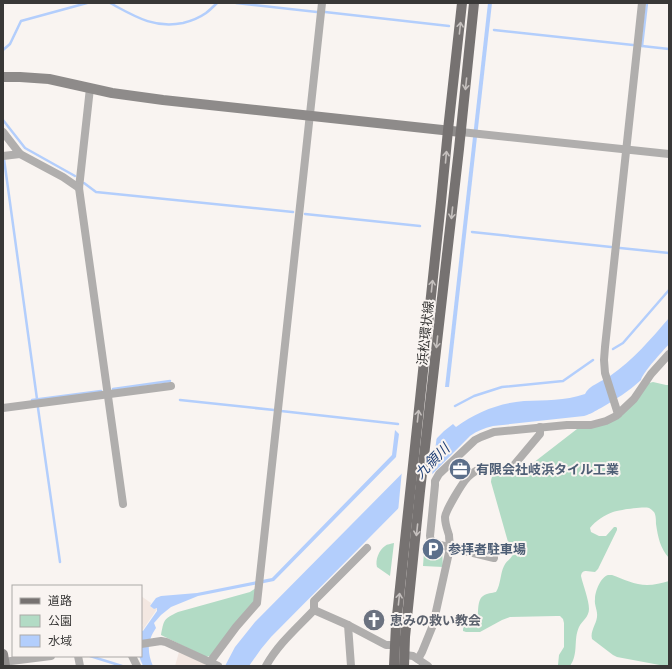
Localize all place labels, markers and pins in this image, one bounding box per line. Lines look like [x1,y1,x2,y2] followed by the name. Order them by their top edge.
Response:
[447,456,473,482] office icon: 有限会社岐浜タイル工業
[476,462,619,477] place label: 有限会社岐浜タイル工業
[420,536,446,562] parking icon: 参拝者駐車場
[448,542,526,557] place label: 参拝者駐車場
[361,607,387,633] church icon: 恵みの救い教会
[390,613,481,628] place label: 恵みの救い教会

